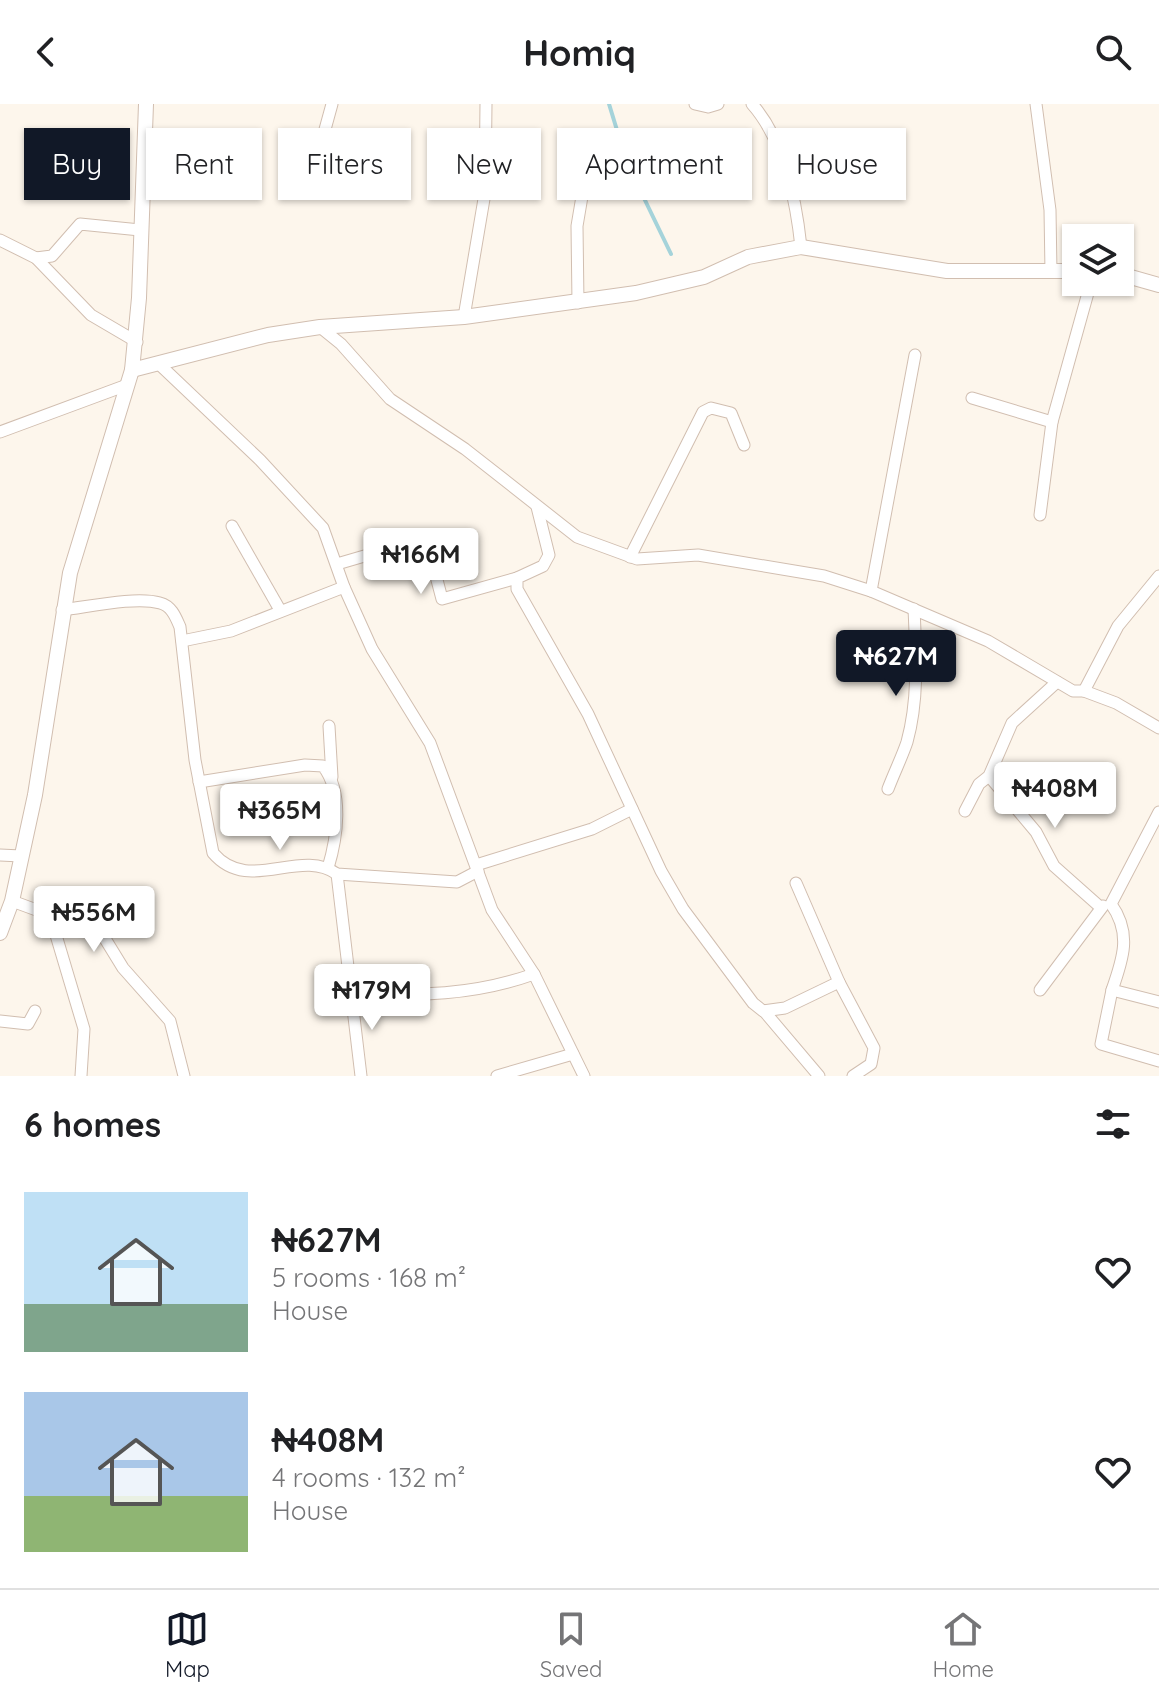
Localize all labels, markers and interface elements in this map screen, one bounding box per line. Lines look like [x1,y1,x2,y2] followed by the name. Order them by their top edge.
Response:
[24,30,68,74] icon: back
[523,30,636,75] text: Homiq
[1091,30,1135,74] icon: search
[24,128,130,200] chip: Buy
[146,128,262,200] chip: Rent
[278,128,411,200] chip: Filters
[427,128,541,200] chip: New
[557,128,752,200] chip: Apartment
[768,128,906,200] chip: House
[1062,224,1134,296] map controls
[1062,224,1134,296] button: layers
[365,528,477,596] pin: ₦166M
[381,537,461,570] text: ₦166M
[840,630,952,698] pin: ₦627M
[854,639,938,672] text: ₦627M
[999,762,1111,830] pin: ₦408M
[1012,771,1098,804] text: ₦408M
[224,784,336,852] pin: ₦365M
[238,793,322,826] text: ₦365M
[38,886,150,954] pin: ₦556M
[52,895,136,928] text: ₦556M
[316,964,428,1032] pin: ₦179M
[332,973,412,1006] text: ₦179M
[1091,1102,1135,1146] icon: filters
[24,1103,161,1146] text: 6 homes
[272,1218,382,1261] text: ₦627M
[88,1224,184,1320] icon: home
[1091,1250,1135,1294] icon: heart
[272,1261,466,1294] text: 5 rooms · 168 m²
[272,1294,348,1327] text: House
[272,1418,384,1461] text: ₦408M
[88,1424,184,1520] icon: home
[1091,1450,1135,1494] icon: heart
[272,1461,466,1494] text: 4 rooms · 132 m²
[272,1494,348,1527] text: House
[165,1607,210,1683] tab: Map
[540,1607,602,1683] tab: Saved
[932,1607,994,1683] tab: Home

